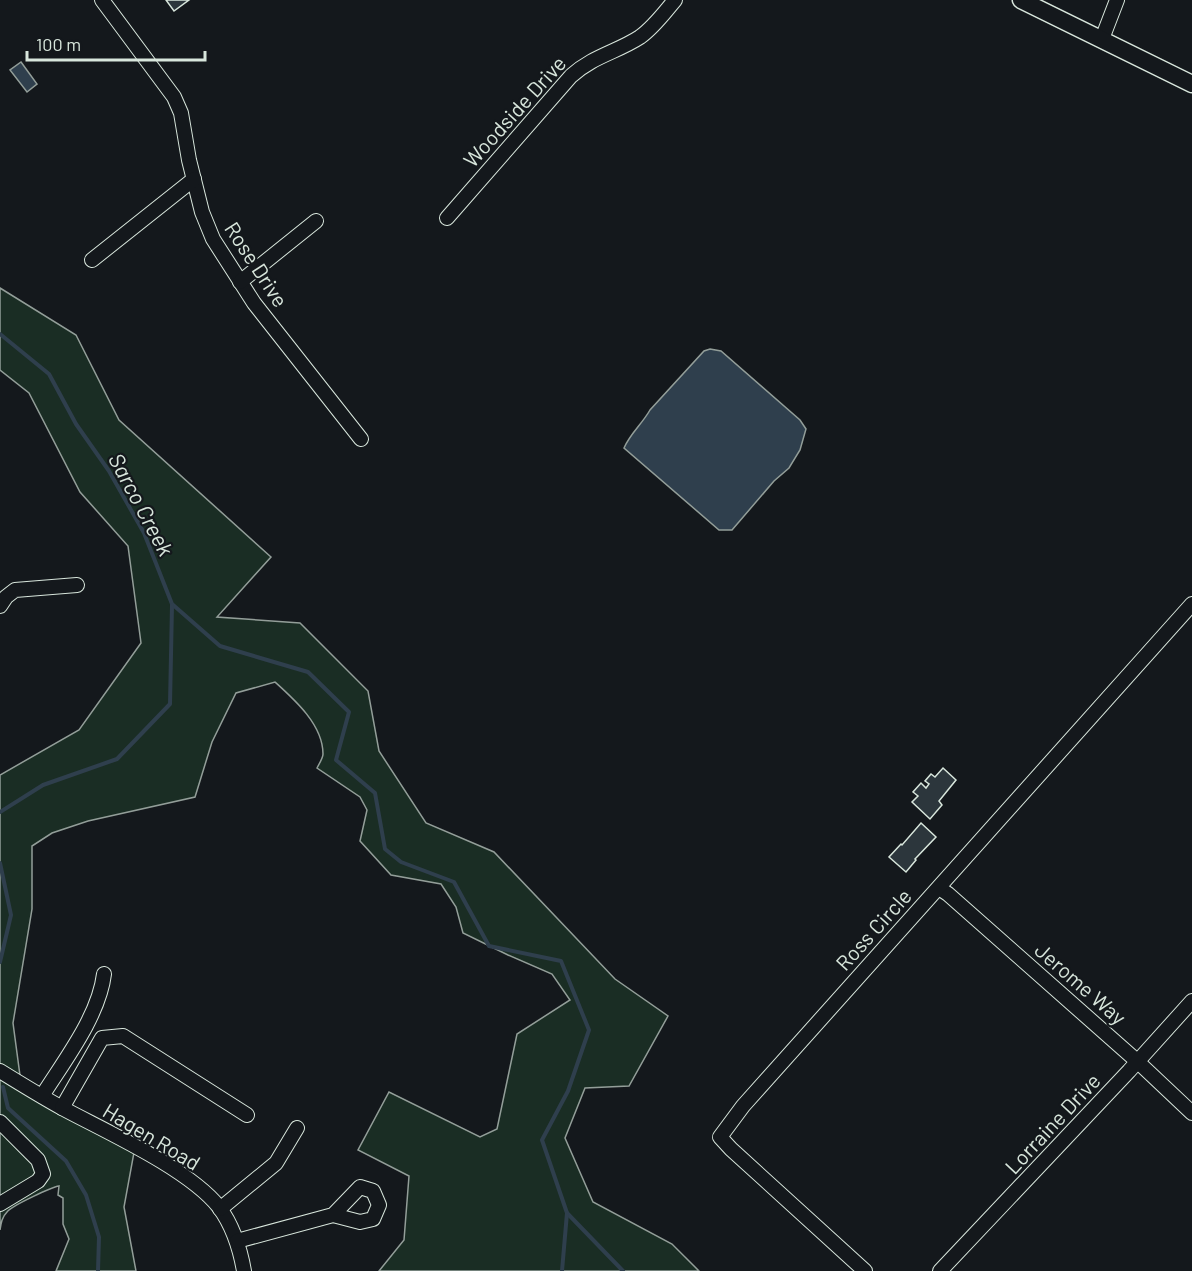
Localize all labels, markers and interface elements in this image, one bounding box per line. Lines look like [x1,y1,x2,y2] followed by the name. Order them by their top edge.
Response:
[27,24,206,62] scale bar
[36,33,81,55] text: 100 m
[458,50,570,172] street label: Woodside Drive
[220,217,294,311] street label: Rose Drive
[104,448,180,560] water label: Sarco Creek
[830,883,916,975] street label: Ross Circle
[1030,937,1132,1030] street label: Jerome Way
[999,1068,1105,1178] street label: Lorraine Drive
[99,1097,205,1175] street label: Hagen Road

